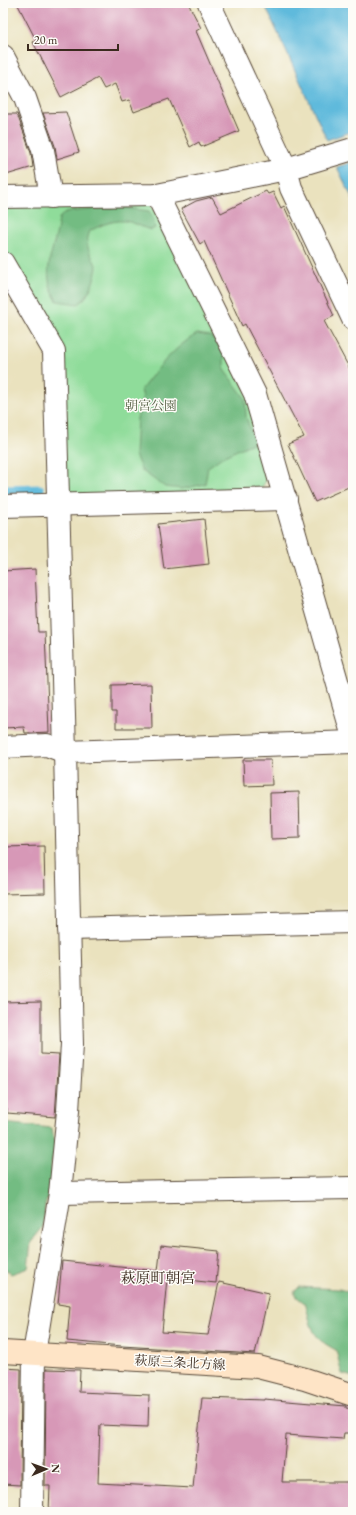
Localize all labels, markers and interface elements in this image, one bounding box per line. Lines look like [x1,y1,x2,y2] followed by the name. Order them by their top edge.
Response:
[28,26,118,52] scale bar
[34,32,58,48] text: 20 m
[125,397,177,414] park label: 朝宮公園
[120,1268,196,1287] district label: 萩原町朝宮
[134,1352,226,1373] street label: 萩原三条北方線
[26,1449,66,1489] north arrow
[49,1464,63,1473] text: N

